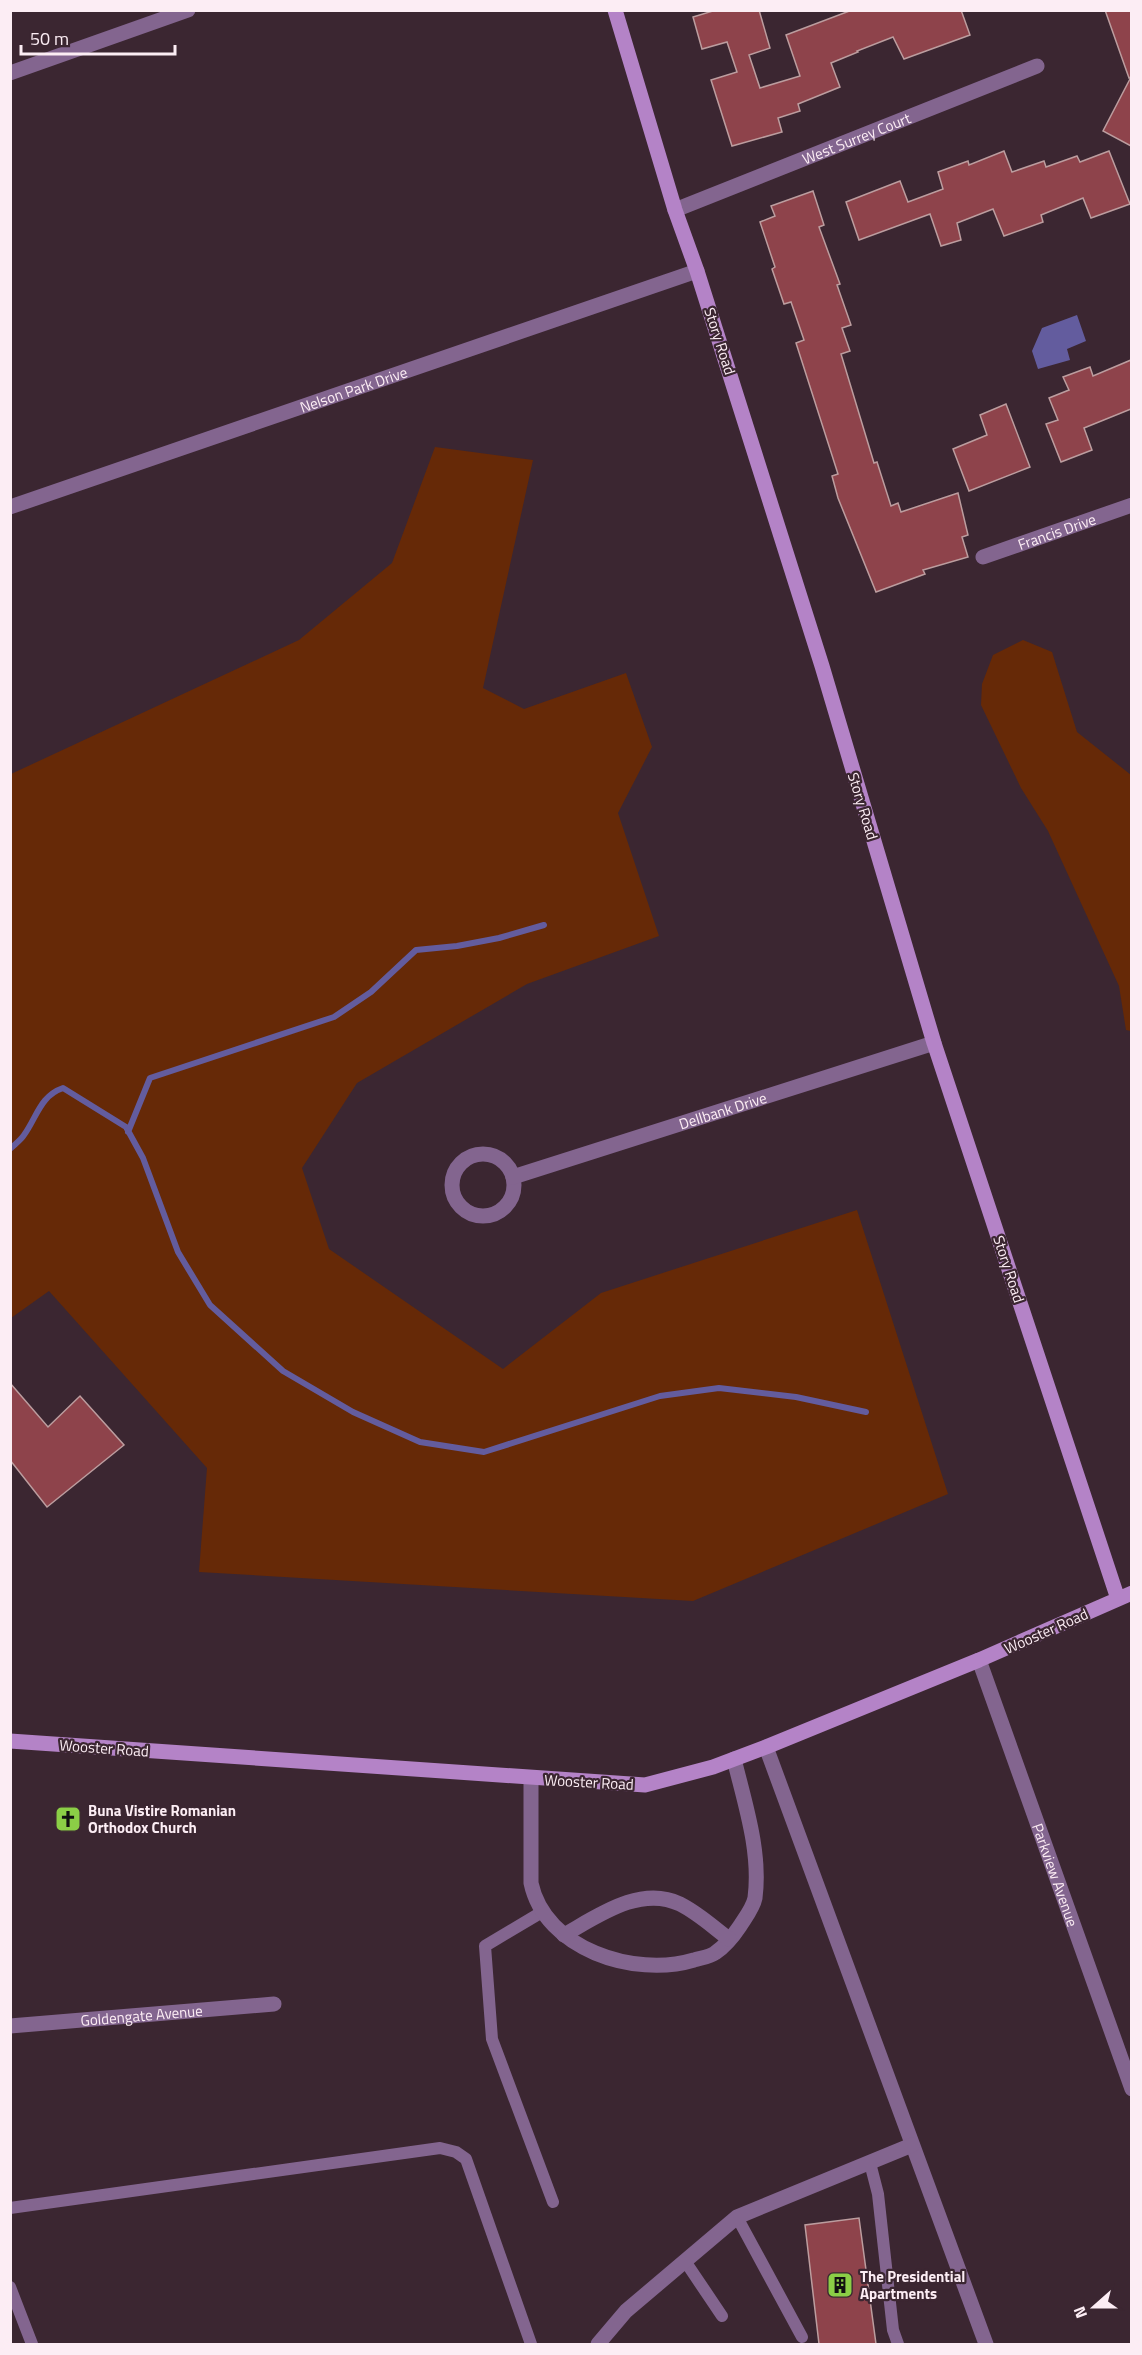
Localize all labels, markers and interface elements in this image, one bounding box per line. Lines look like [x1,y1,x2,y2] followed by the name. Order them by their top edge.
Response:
[21,18,176,56] scale bar
[30,25,69,52] text: 50 m
[799,106,915,170] street label: West Surrey Court
[698,304,742,378] street label: Story Road
[296,360,410,418] street label: Nelson Park Drive
[1014,507,1099,556] street label: Francis Drive
[842,769,884,843] street label: Story Road
[676,1086,769,1135] street label: Dellbank Drive
[987,1232,1031,1306] street label: Story Road
[1000,1602,1092,1660] street label: Wooster Road
[58,1733,150,1763] street label: Wooster Road
[544,1768,634,1796] street label: Wooster Road
[88,1799,236,1839] place label: Buna Vistire Romanian Orthodox Church
[53,1804,83,1834] church icon: Buna Vistire Romanian Orthodox Church
[1027,1820,1085,1930] street label: Parkview Avenue
[80,1998,204,2032] street label: Goldengate Avenue
[860,2265,965,2305] place label: The Presidential Apartments
[825,2270,855,2300] building icon: The Presidential Apartments
[1064,2277,1124,2337] north arrow
[1067,2303,1093,2322] text: N

